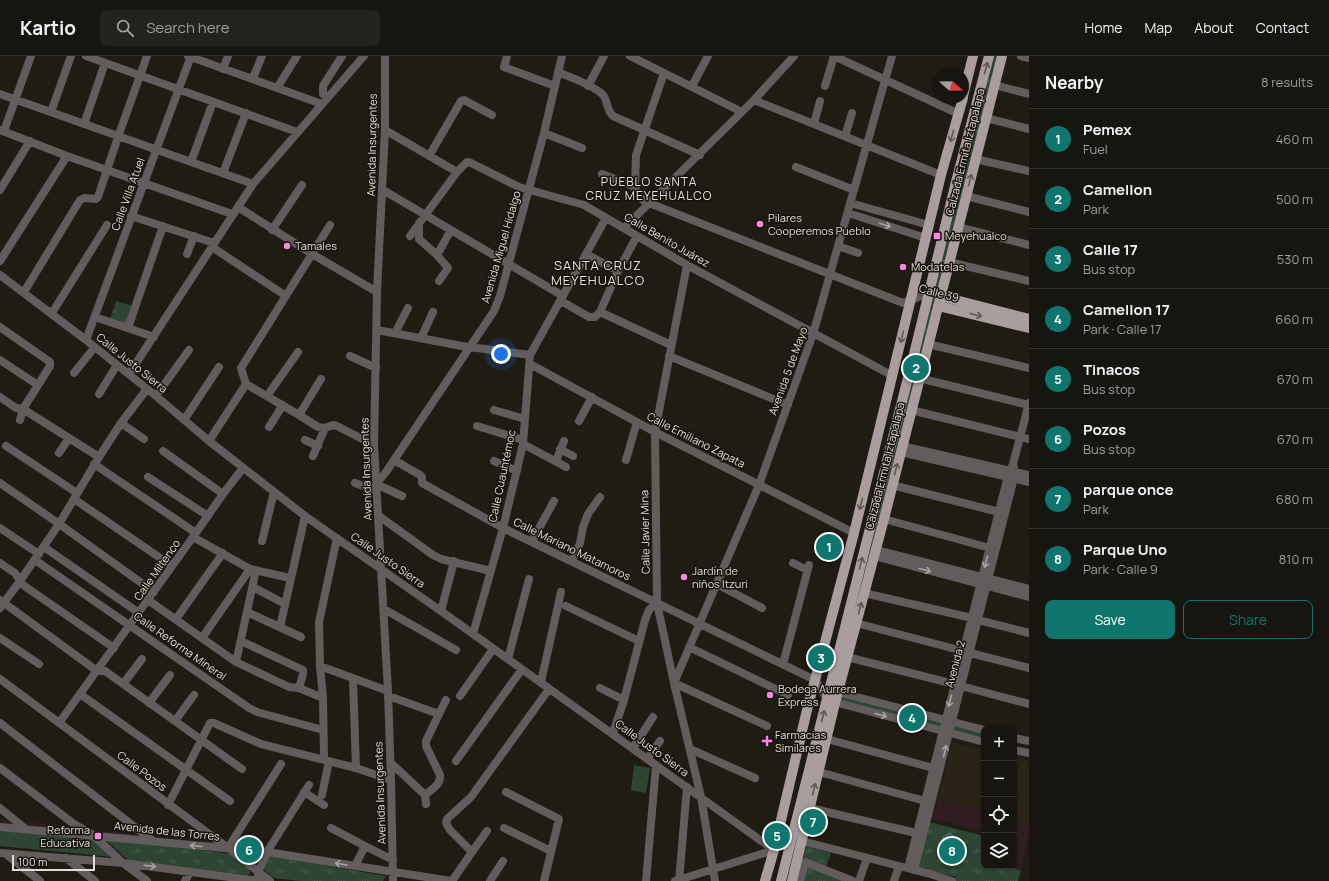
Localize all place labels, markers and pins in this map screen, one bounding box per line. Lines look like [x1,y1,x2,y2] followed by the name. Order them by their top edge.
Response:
[768,210,871,238] place label: Pilares Cooperemos Pueblo
[755,219,765,229] marker: Pilares Cooperemos Pueblo
[945,228,1007,243] place label: Meyehualco
[932,231,942,241] marker: Meyehualco
[295,238,337,253] place label: Tamales
[282,241,292,251] marker: Tamales
[911,259,965,274] place label: Modatelas
[898,262,908,272] marker: Modatelas
[903,353,929,383] pin: 2
[816,532,842,562] pin: 1
[692,563,748,591] place label: Jardín de niños Itzuri
[679,572,689,582] marker: Jardín de niños Itzuri
[808,643,834,673] pin: 3
[778,681,857,709] place label: Bodega Aurrera Express
[765,690,775,700] marker: Bodega Aurrera Express
[899,703,925,733] pin: 4
[775,727,826,755] place label: Farmacias Similares
[762,736,772,746] marker: Farmacias Similares
[800,807,826,837] pin: 7
[764,821,790,851] pin: 5
[40,822,90,850] place label: Reforma Educativa
[93,831,103,841] marker: Reforma Educativa
[236,835,262,865] pin: 6
[939,836,965,866] pin: 8

